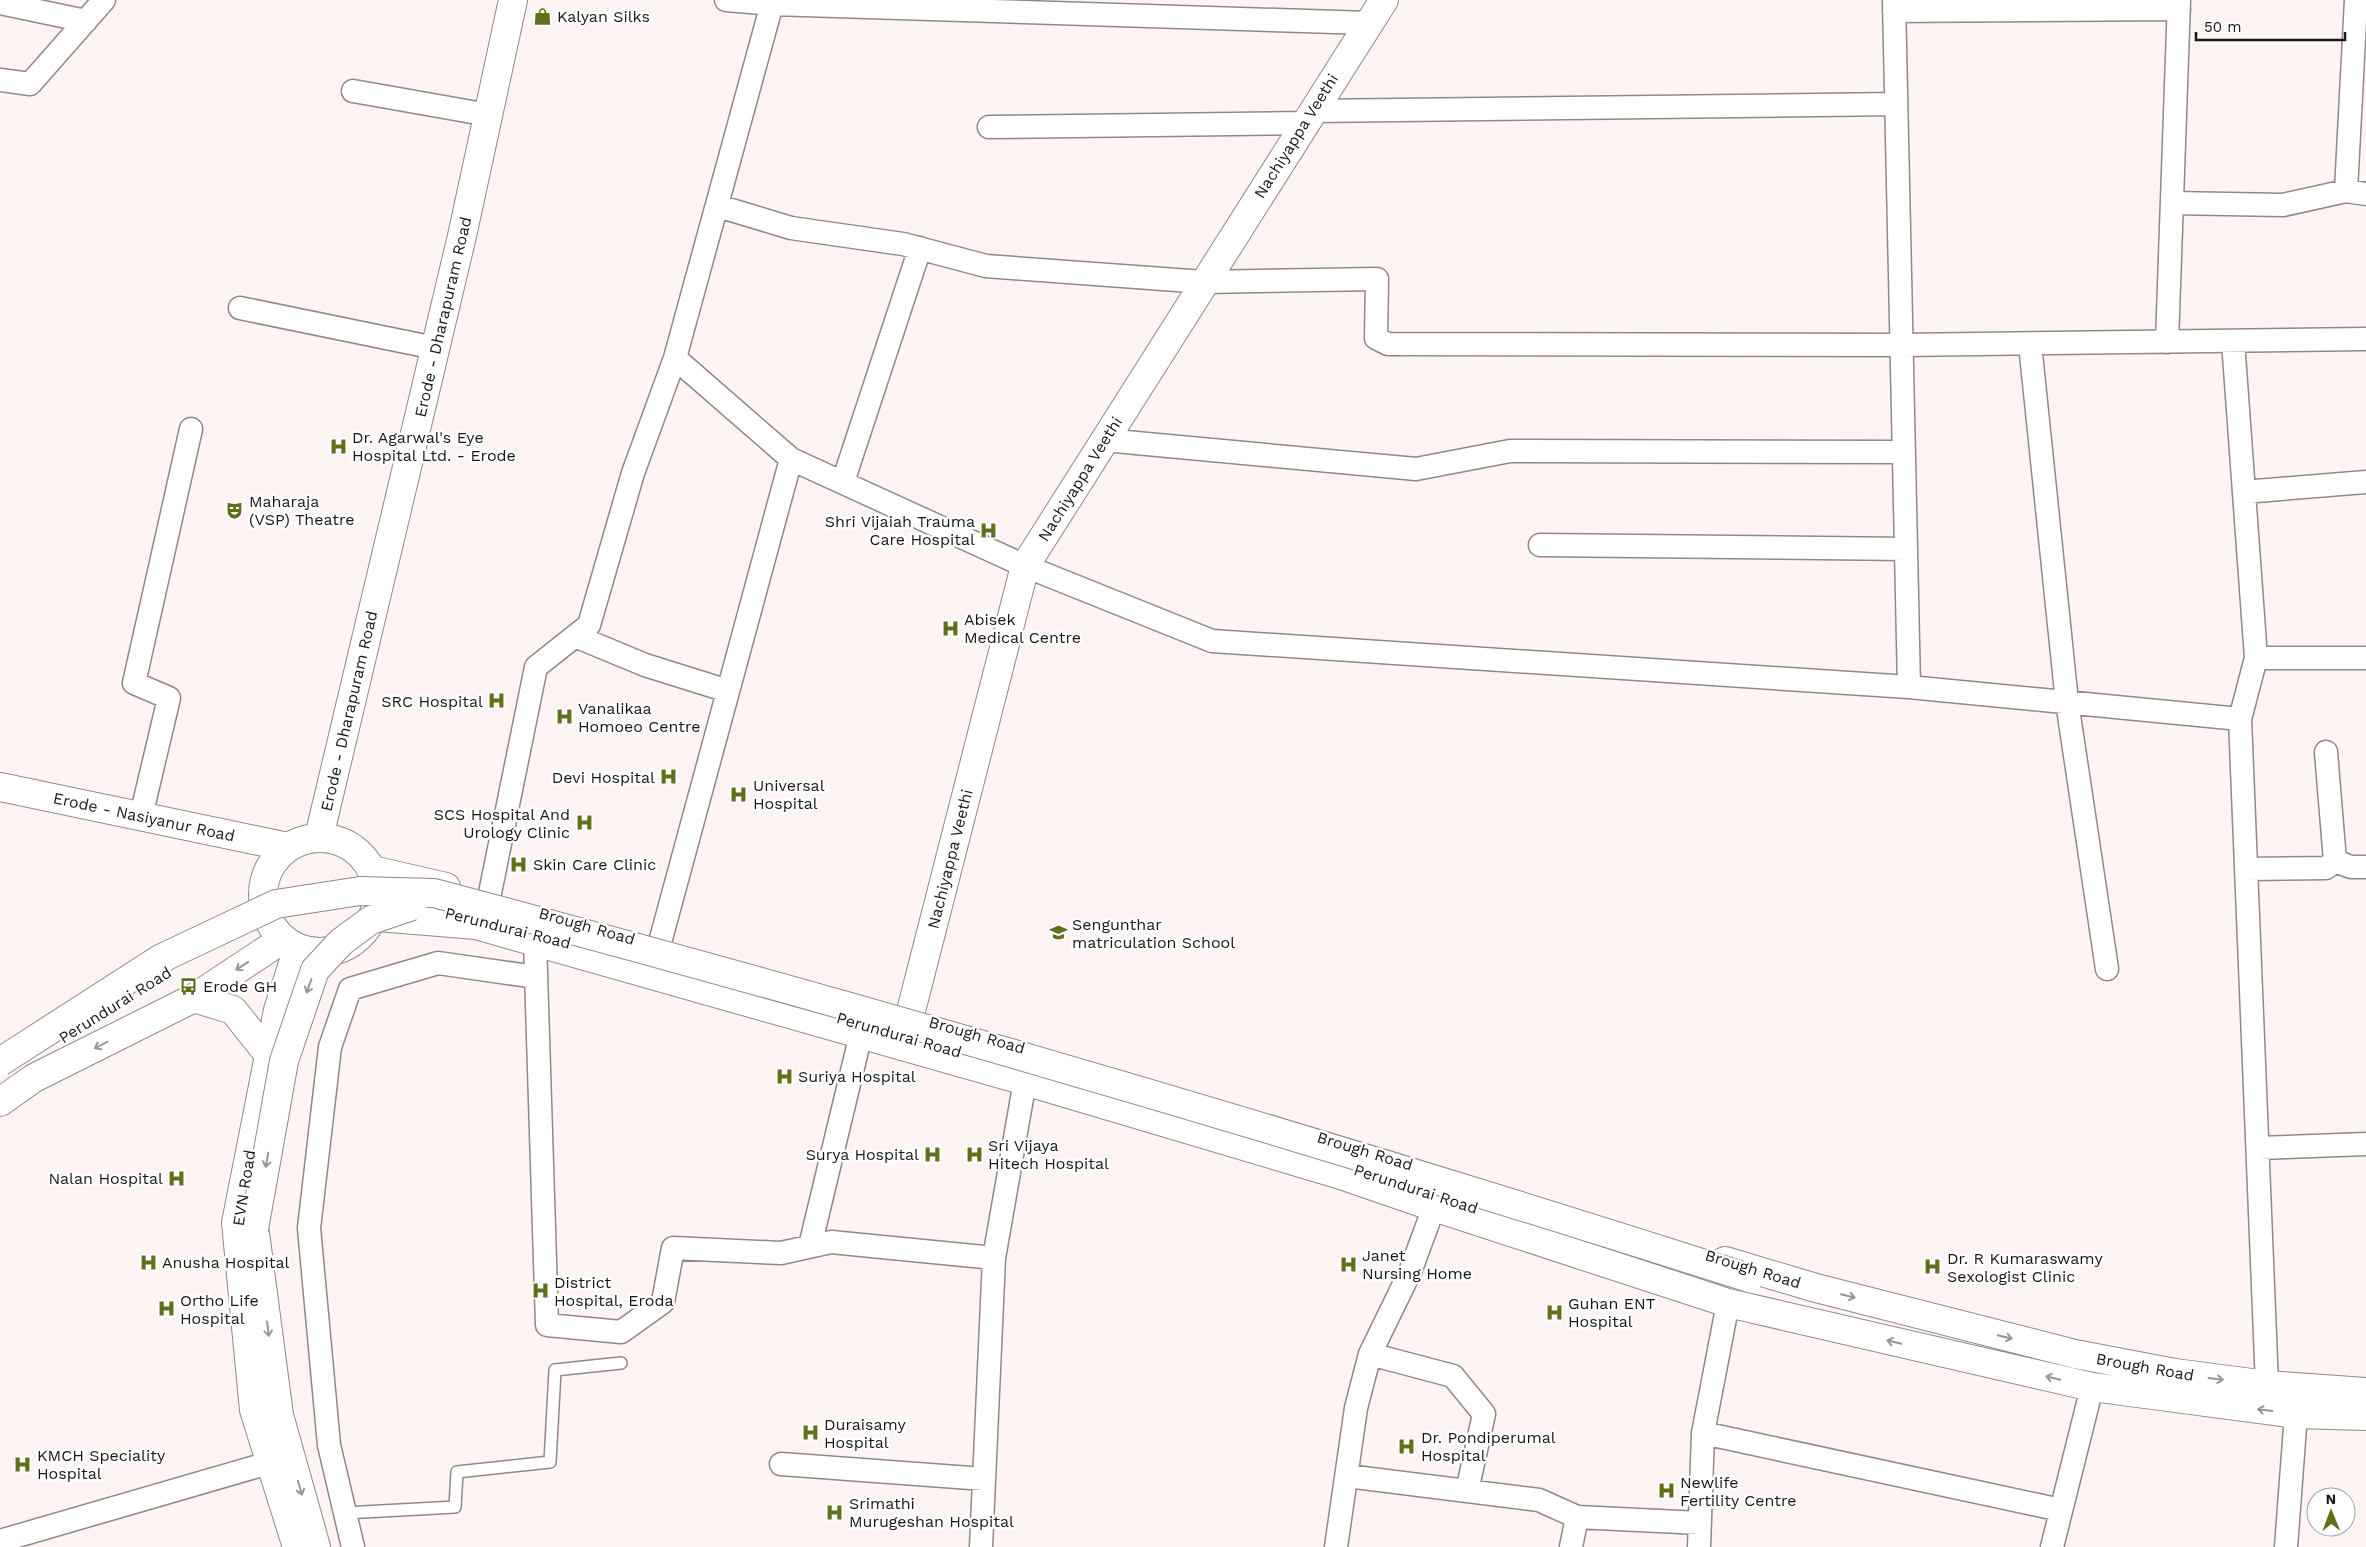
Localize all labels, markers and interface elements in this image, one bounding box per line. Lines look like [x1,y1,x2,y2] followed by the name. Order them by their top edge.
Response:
[533,6,553,26] shop icon: Kalyan Silks
[557,7,650,26] place label: Kalyan Silks
[2196,10,2345,42] scale bar
[2204,18,2241,36] text: 50 m
[1250,70,1342,202] street label: Nachiyappa Veethi
[411,215,475,419] street label: Erode - Dharapuram Road
[1034,413,1126,545] street label: Nachiyappa Veethi
[352,428,516,465] place label: Dr. Agarwal's Eye Hospital Ltd. - Erode
[328,436,348,456] hospital icon: Dr. Agarwal's Eye Hospital Ltd. - Erode
[249,492,354,529] place label: Maharaja (VSP) Theatre
[225,500,245,520] theatre icon: Maharaja (VSP) Theatre
[825,512,975,549] place label: Shri Vijaiah Trauma Care Hospital
[979,520,999,540] hospital icon: Shri Vijaiah Trauma Care Hospital
[317,609,381,813] street label: Erode - Dharapuram Road
[964,610,1081,647] place label: Abisek Medical Centre
[940,618,960,638] hospital icon: Abisek Medical Centre
[487,691,507,711] hospital icon: SRC Hospital
[381,692,483,711] place label: SRC Hospital
[578,699,701,736] place label: Vanalikaa Homoeo Centre
[554,707,574,727] hospital icon: Vanalikaa Homoeo Centre
[659,767,679,787] hospital icon: Devi Hospital
[552,768,655,787] place label: Devi Hospital
[753,776,825,813] place label: Universal Hospital
[729,784,749,804] hospital icon: Universal Hospital
[923,787,977,931] street label: Nachiyappa Veethi
[51,788,237,846] street label: Erode - Nasiyanur Road
[434,805,570,842] place label: SCS Hospital And Urology Clinic
[574,813,594,833] hospital icon: SCS Hospital And Urology Clinic
[509,854,529,874] hospital icon: Skin Care Clinic
[533,855,656,874] place label: Skin Care Clinic
[443,903,573,953] street label: Perundurai Road
[537,903,637,949] street label: Brough Road
[1072,915,1235,952] place label: Sengunthar matriculation School
[1048,923,1068,943] school or university icon: Sengunthar matriculation School
[236,961,250,971] one-way arrow
[55,963,175,1047] street label: Perundurai Road
[179,976,199,996] bus stop icon: Erode GH
[203,977,277,996] place label: Erode GH
[304,978,313,993] one-way arrow
[834,1008,964,1062] street label: Perundurai Road
[927,1012,1027,1058] street label: Brough Road
[94,1041,109,1050] one-way arrow
[774,1066,794,1086] hospital icon: Suriya Hospital
[798,1067,916,1086] place label: Suriya Hospital
[1315,1127,1415,1175] street label: Brough Road
[988,1136,1109,1173] place label: Sri Vijaya Hitech Hospital
[923,1144,943,1164] hospital icon: Surya Hospital
[964,1144,984,1164] hospital icon: Sri Vijaya Hitech Hospital
[806,1145,919,1164] place label: Surya Hospital
[229,1149,259,1227] street label: EVN Road
[261,1152,271,1168] one-way arrow
[1352,1160,1480,1218] street label: Perundurai Road
[167,1168,187,1188] hospital icon: Nalan Hospital
[48,1169,163,1188] place label: Nalan Hospital
[1703,1245,1803,1293] street label: Brough Road
[1362,1246,1472,1283] place label: Janet Nursing Home
[1947,1249,2103,1286] place label: Dr. R Kumaraswamy Sexologist Clinic
[138,1252,158,1272] hospital icon: Anusha Hospital
[162,1253,290,1272] place label: Anusha Hospital
[1338,1254,1358,1274] hospital icon: Janet Nursing Home
[1923,1257,1943,1277] hospital icon: Dr. R Kumaraswamy Sexologist Clinic
[554,1273,673,1310] place label: District Hospital, Eroda
[530,1281,550,1301] hospital icon: District Hospital, Eroda
[180,1291,259,1328] place label: Ortho Life Hospital
[1839,1292,1855,1302] one-way arrow
[1568,1294,1656,1331] place label: Guhan ENT Hospital
[156,1299,176,1319] hospital icon: Ortho Life Hospital
[1544,1302,1564,1322] hospital icon: Guhan ENT Hospital
[263,1321,273,1337] one-way arrow
[1997,1332,2013,1342] one-way arrow
[1887,1337,1903,1346] one-way arrow
[2095,1349,2195,1385] street label: Brough Road
[2045,1373,2061,1382] one-way arrow
[2207,1374,2223,1384] one-way arrow
[2257,1404,2273,1414] one-way arrow
[824,1415,907,1452] place label: Duraisamy Hospital
[800,1423,820,1443] hospital icon: Duraisamy Hospital
[1421,1428,1556,1465] place label: Dr. Pondiperumal Hospital
[1397,1436,1417,1456] hospital icon: Dr. Pondiperumal Hospital
[37,1446,166,1483] place label: KMCH Speciality Hospital
[13,1454,33,1474] hospital icon: KMCH Speciality Hospital
[1680,1473,1797,1510] place label: Newlife Fertility Centre
[295,1480,305,1496] one-way arrow
[1656,1481,1676,1501] hospital icon: Newlife Fertility Centre
[2306,1487,2356,1537] north arrow
[2325,1491,2336,1507] text: N
[849,1494,1014,1531] place label: Srimathi Murugeshan Hospital
[825,1502,845,1522] hospital icon: Srimathi Murugeshan Hospital

